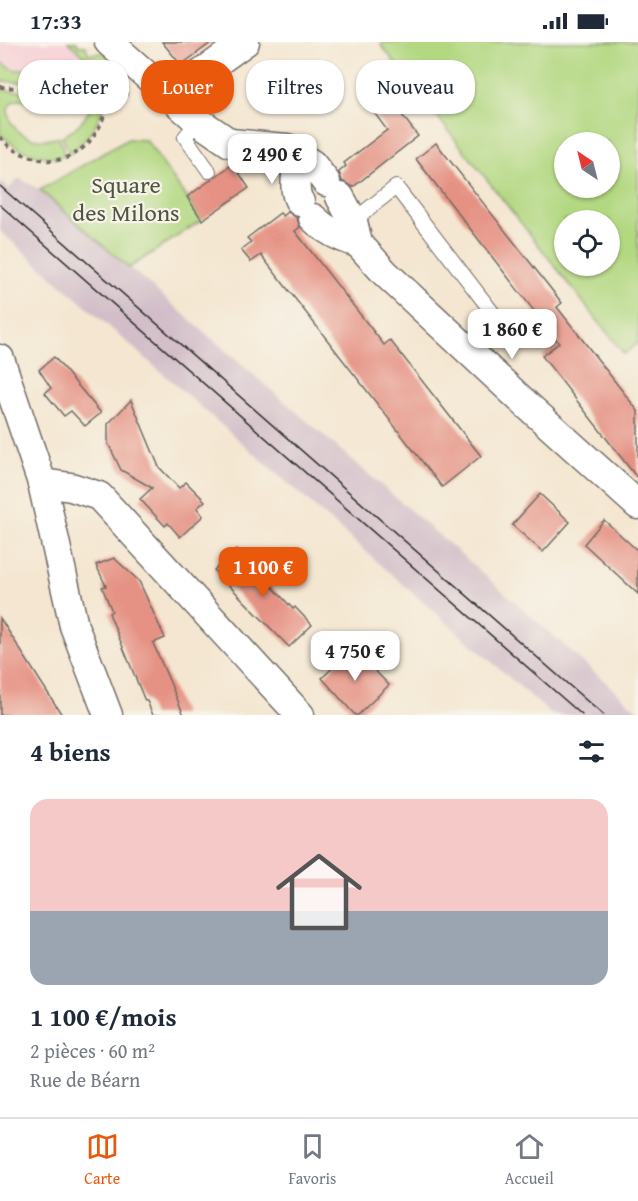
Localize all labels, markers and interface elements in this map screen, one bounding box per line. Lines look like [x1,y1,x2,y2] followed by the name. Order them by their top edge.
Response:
[30,5,82,37] text: 17:33
[18,60,129,114] chip: Acheter
[141,60,234,114] chip: Louer
[246,60,344,114] chip: Filtres
[356,60,475,114] chip: Nouveau
[554,132,620,198] north arrow
[554,132,620,276] map controls
[217,134,327,185] pin: 2 490 €
[242,139,302,168] text: 2 490 €
[72,167,180,230] park label: Square des Milons
[554,210,620,276] button: locate
[457,309,567,360] pin: 1 860 €
[482,314,542,343] text: 1 860 €
[208,547,318,598] pin: 1 100 €
[233,552,293,581] text: 1 100 €
[300,631,410,682] pin: 4 750 €
[325,636,385,665] text: 4 750 €
[30,732,111,771] text: 4 biens
[575,735,608,768] icon: filters
[265,838,373,946] icon: home
[30,997,177,1036] text: 1 100 €/mois
[30,1036,155,1065] text: 2 pièces · 60 m²
[30,1065,140,1094] text: Rue de Béarn
[84,1130,120,1190] tab: Carte
[289,1130,336,1190] tab: Favoris
[505,1130,554,1190] tab: Accueil

